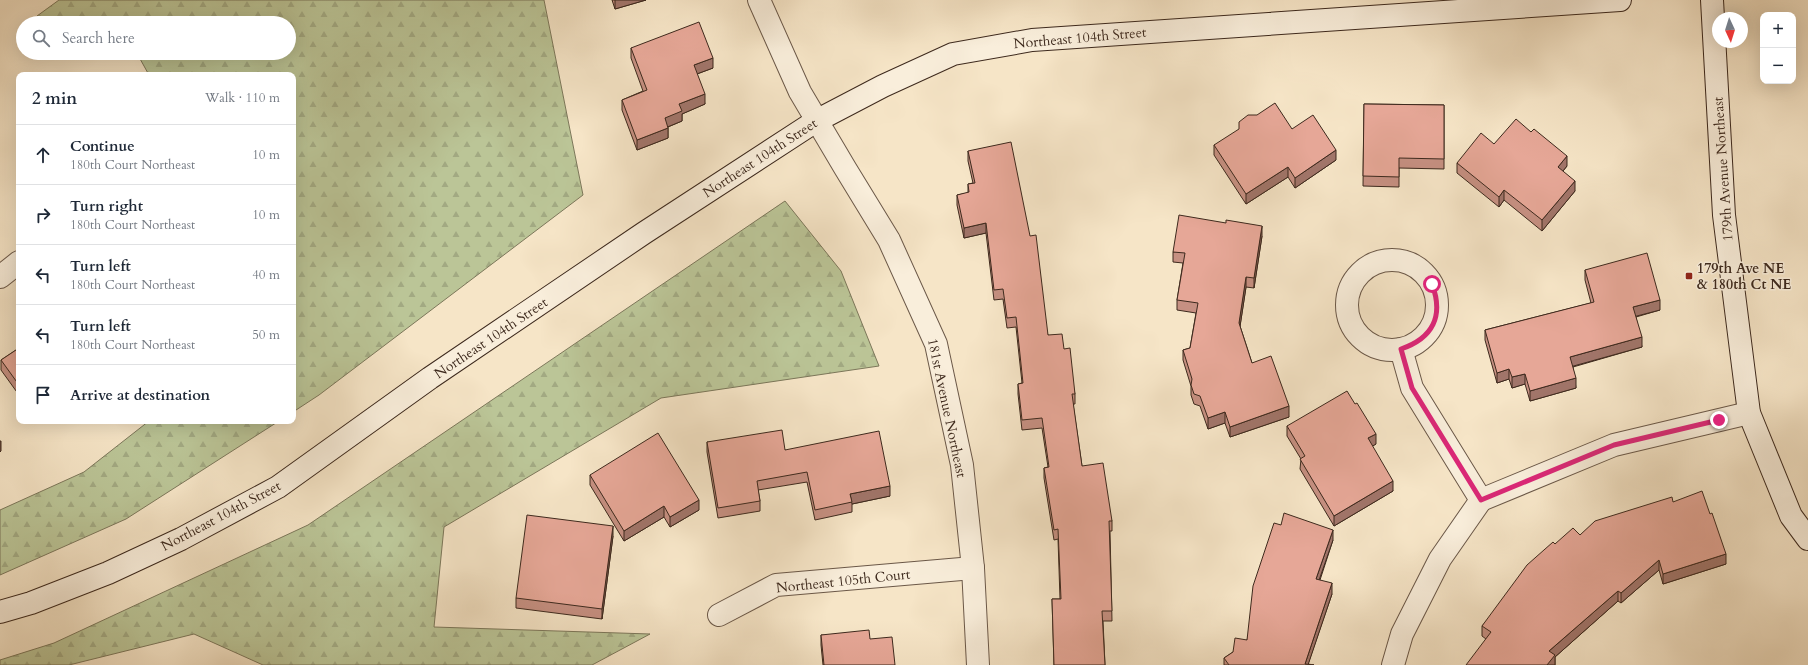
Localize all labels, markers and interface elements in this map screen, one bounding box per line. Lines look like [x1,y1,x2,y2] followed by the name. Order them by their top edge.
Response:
[1712,12,1748,48] north arrow
[1760,12,1796,84] map controls
[1760,12,1796,48] button: +
[16,16,296,60] search box
[1013,23,1148,53] street label: Northeast 104th Street
[30,27,52,49] icon: search
[62,28,135,48] text: Search here
[1760,48,1796,84] button: −
[32,87,77,110] text: 2 min
[205,89,280,107] text: Walk · 110 m
[1708,96,1738,242] street label: 179th Avenue Northeast
[699,113,821,202] street label: Northeast 104th Street
[70,136,135,156] text: Continue
[32,144,54,166] icon: ahead
[252,146,280,164] text: 10 m
[70,156,195,174] text: 180th Court Northeast
[70,196,143,216] text: Turn right
[32,204,54,226] icon: right
[252,206,280,224] text: 10 m
[70,216,195,234] text: 180th Court Northeast
[70,256,131,276] text: Turn left
[1697,259,1791,294] place label: 179th Ave NE & 180th Ct NE
[32,264,54,286] icon: left
[252,266,280,284] text: 40 m
[1684,271,1694,281] marker: 179th Ave NE & 180th Ct NE
[1423,275,1441,293] route start
[70,276,195,294] text: 180th Court Northeast
[431,293,552,383] street label: Northeast 104th Street
[70,316,131,336] text: Turn left
[32,324,54,346] icon: left
[252,326,280,344] text: 50 m
[70,336,195,354] text: 180th Court Northeast
[923,337,971,480] street label: 181st Avenue Northeast
[32,384,54,406] icon: arrive
[70,385,210,405] text: Arrive at destination
[1710,411,1728,429] route end
[158,476,285,556] street label: Northeast 104th Street
[775,564,912,597] street label: Northeast 105th Court

